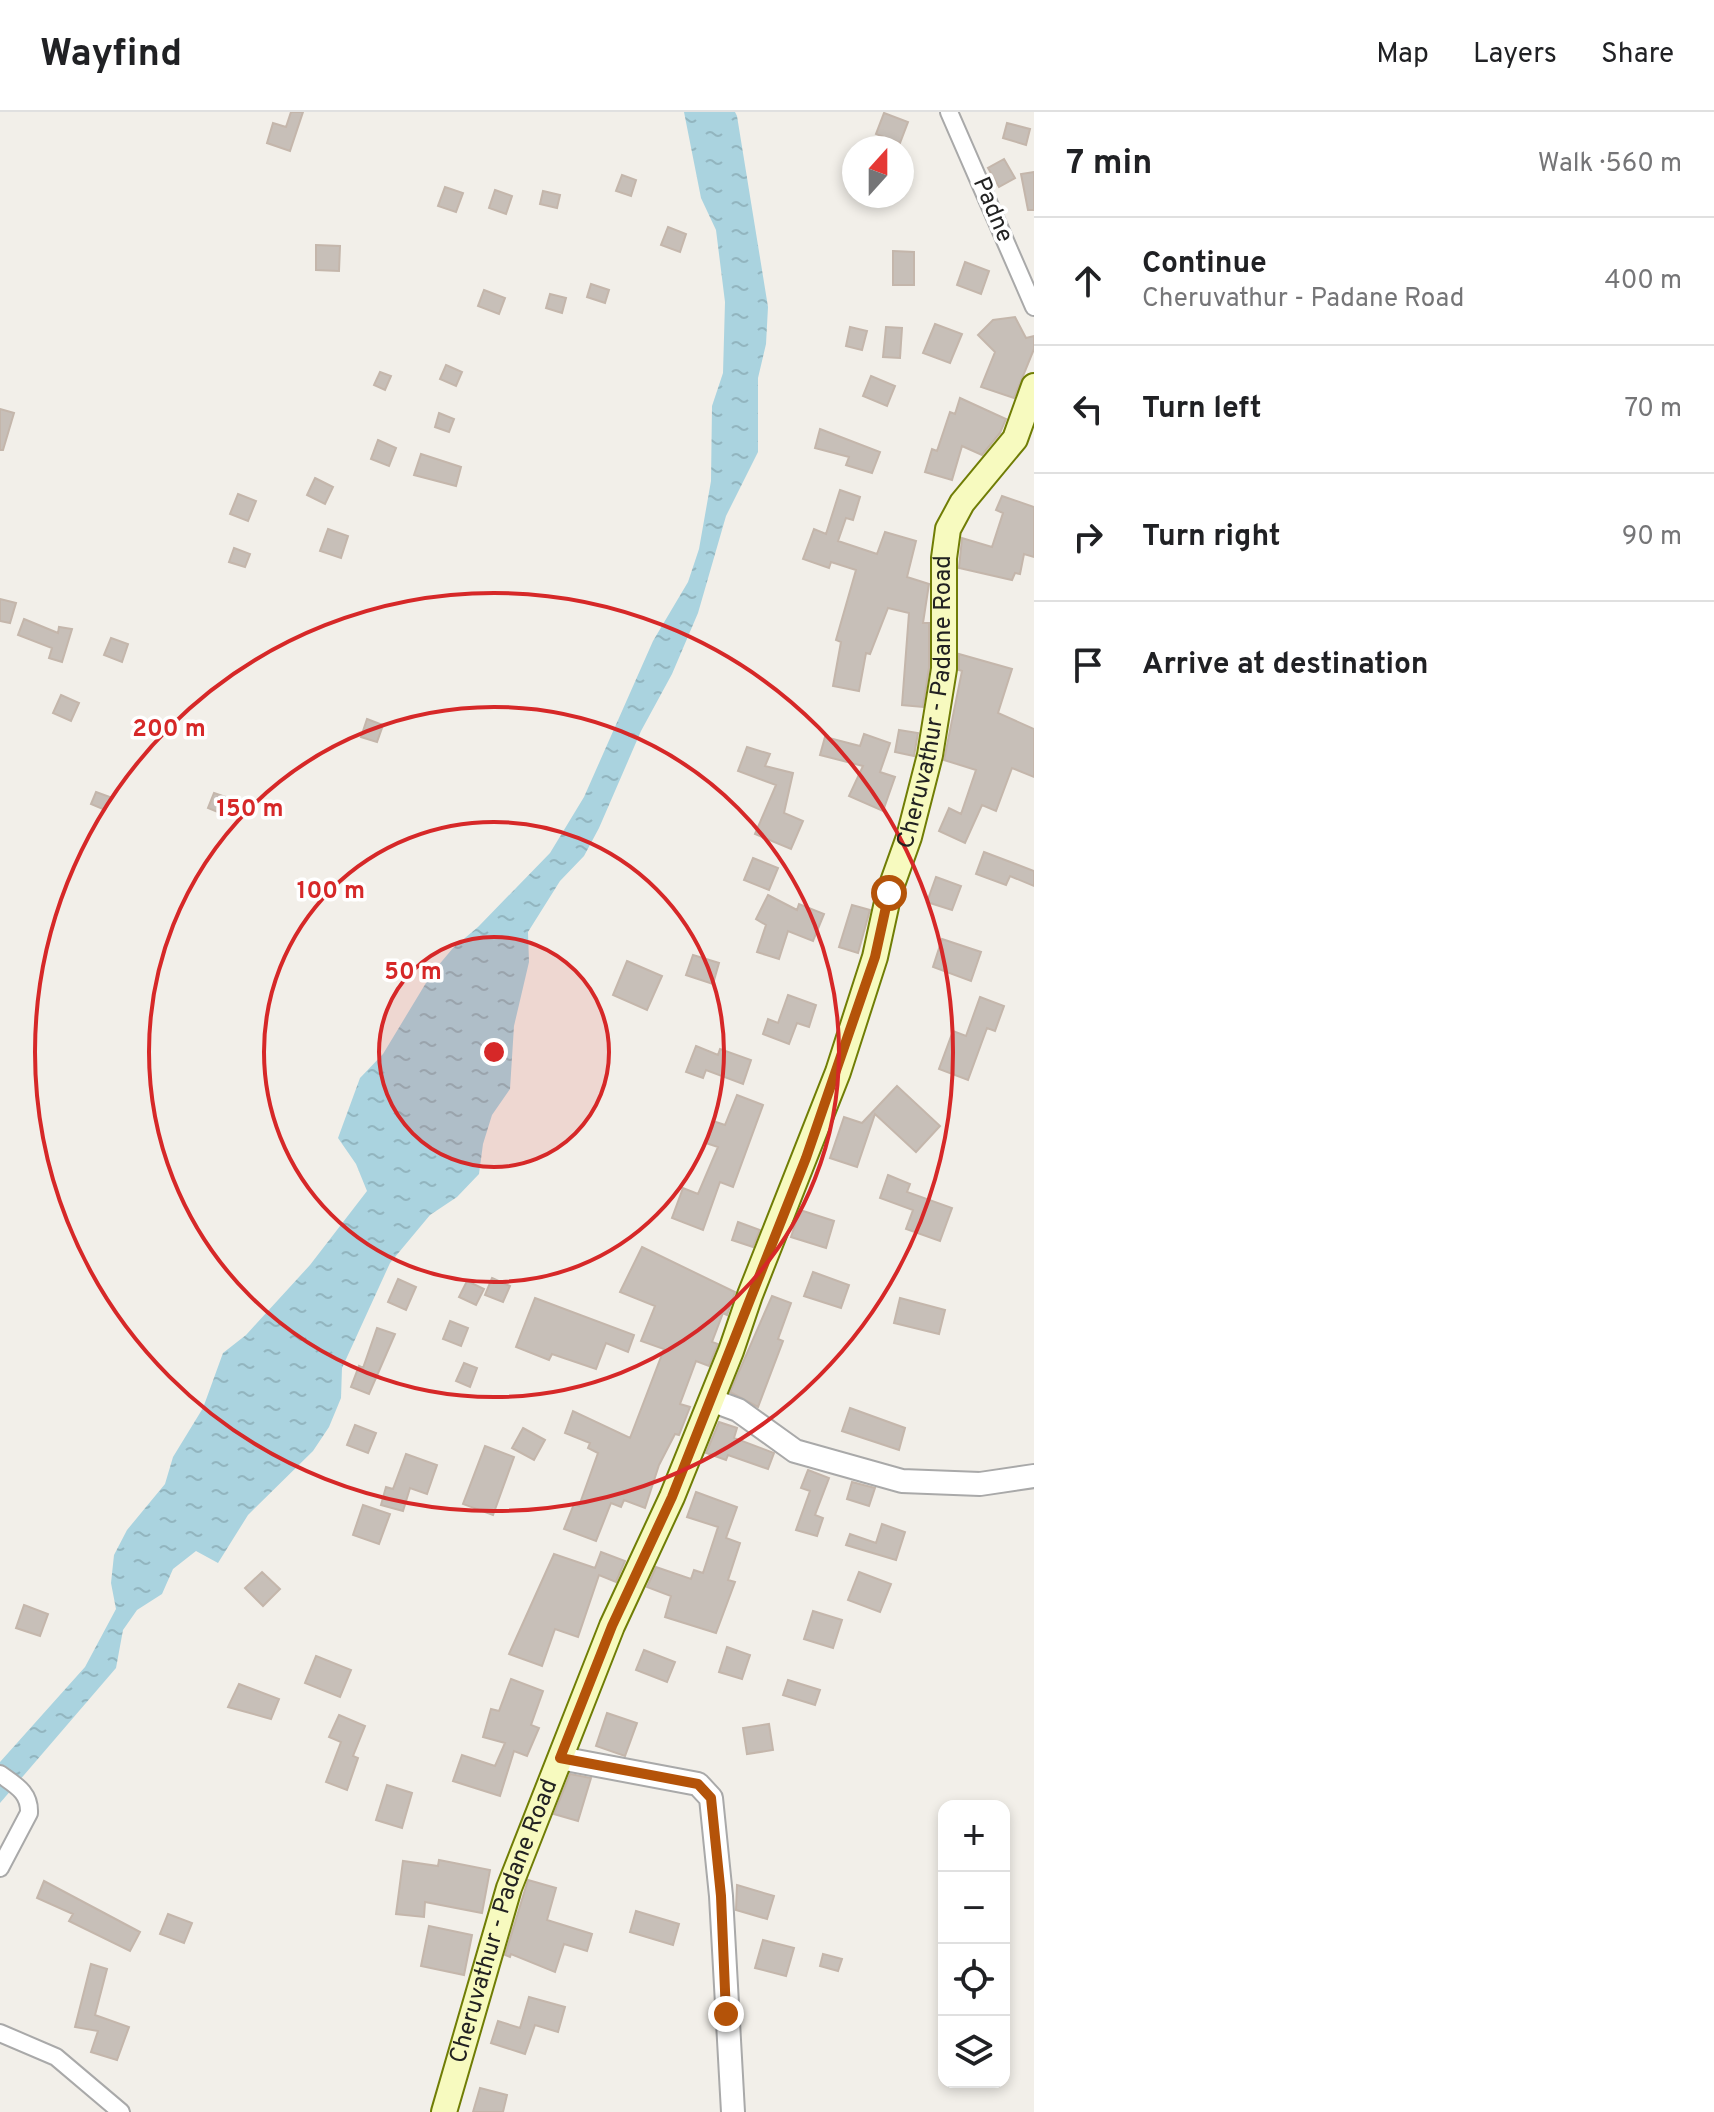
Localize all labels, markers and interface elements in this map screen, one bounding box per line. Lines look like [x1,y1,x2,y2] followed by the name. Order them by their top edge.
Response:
[40,31,182,80] text: Wayfind
[1376,37,1429,73] text: Map
[1473,37,1557,73] text: Layers
[1601,37,1674,73] text: Share
[842,136,914,208] north arrow
[1066,143,1152,186] text: 7 min
[1538,148,1682,181] text: Walk · 560 m
[965,173,1019,247] street label: Padne
[1142,246,1267,283] text: Continue
[1066,259,1110,303] icon: ahead
[1605,265,1682,298] text: 400 m
[1142,283,1464,316] text: Cheruvathur - Padane Road
[1066,387,1110,431] icon: left
[1142,391,1262,428] text: Turn left
[1624,393,1682,426] text: 70 m
[1066,515,1110,559] icon: right
[1142,519,1280,556] text: Turn right
[1622,521,1682,554] text: 90 m
[891,555,959,853] street label: Cheruvathur - Padane Road
[1066,643,1110,687] icon: arrive
[1142,647,1428,684] text: Arrive at destination
[132,715,206,745] text: 200 m
[216,795,284,825] text: 150 m
[871,875,907,911] route start
[297,877,365,907] text: 100 m
[384,958,442,988] text: 50 m
[480,1038,508,1066] centre of rings
[444,1775,565,2067] street label: Cheruvathur - Padane Road
[938,1800,1010,2088] map controls
[938,1800,1010,1872] button: +
[938,1872,1010,1944] button: −
[938,1944,1010,2016] button: locate
[708,1996,744,2032] route end
[938,2016,1010,2088] button: layers

